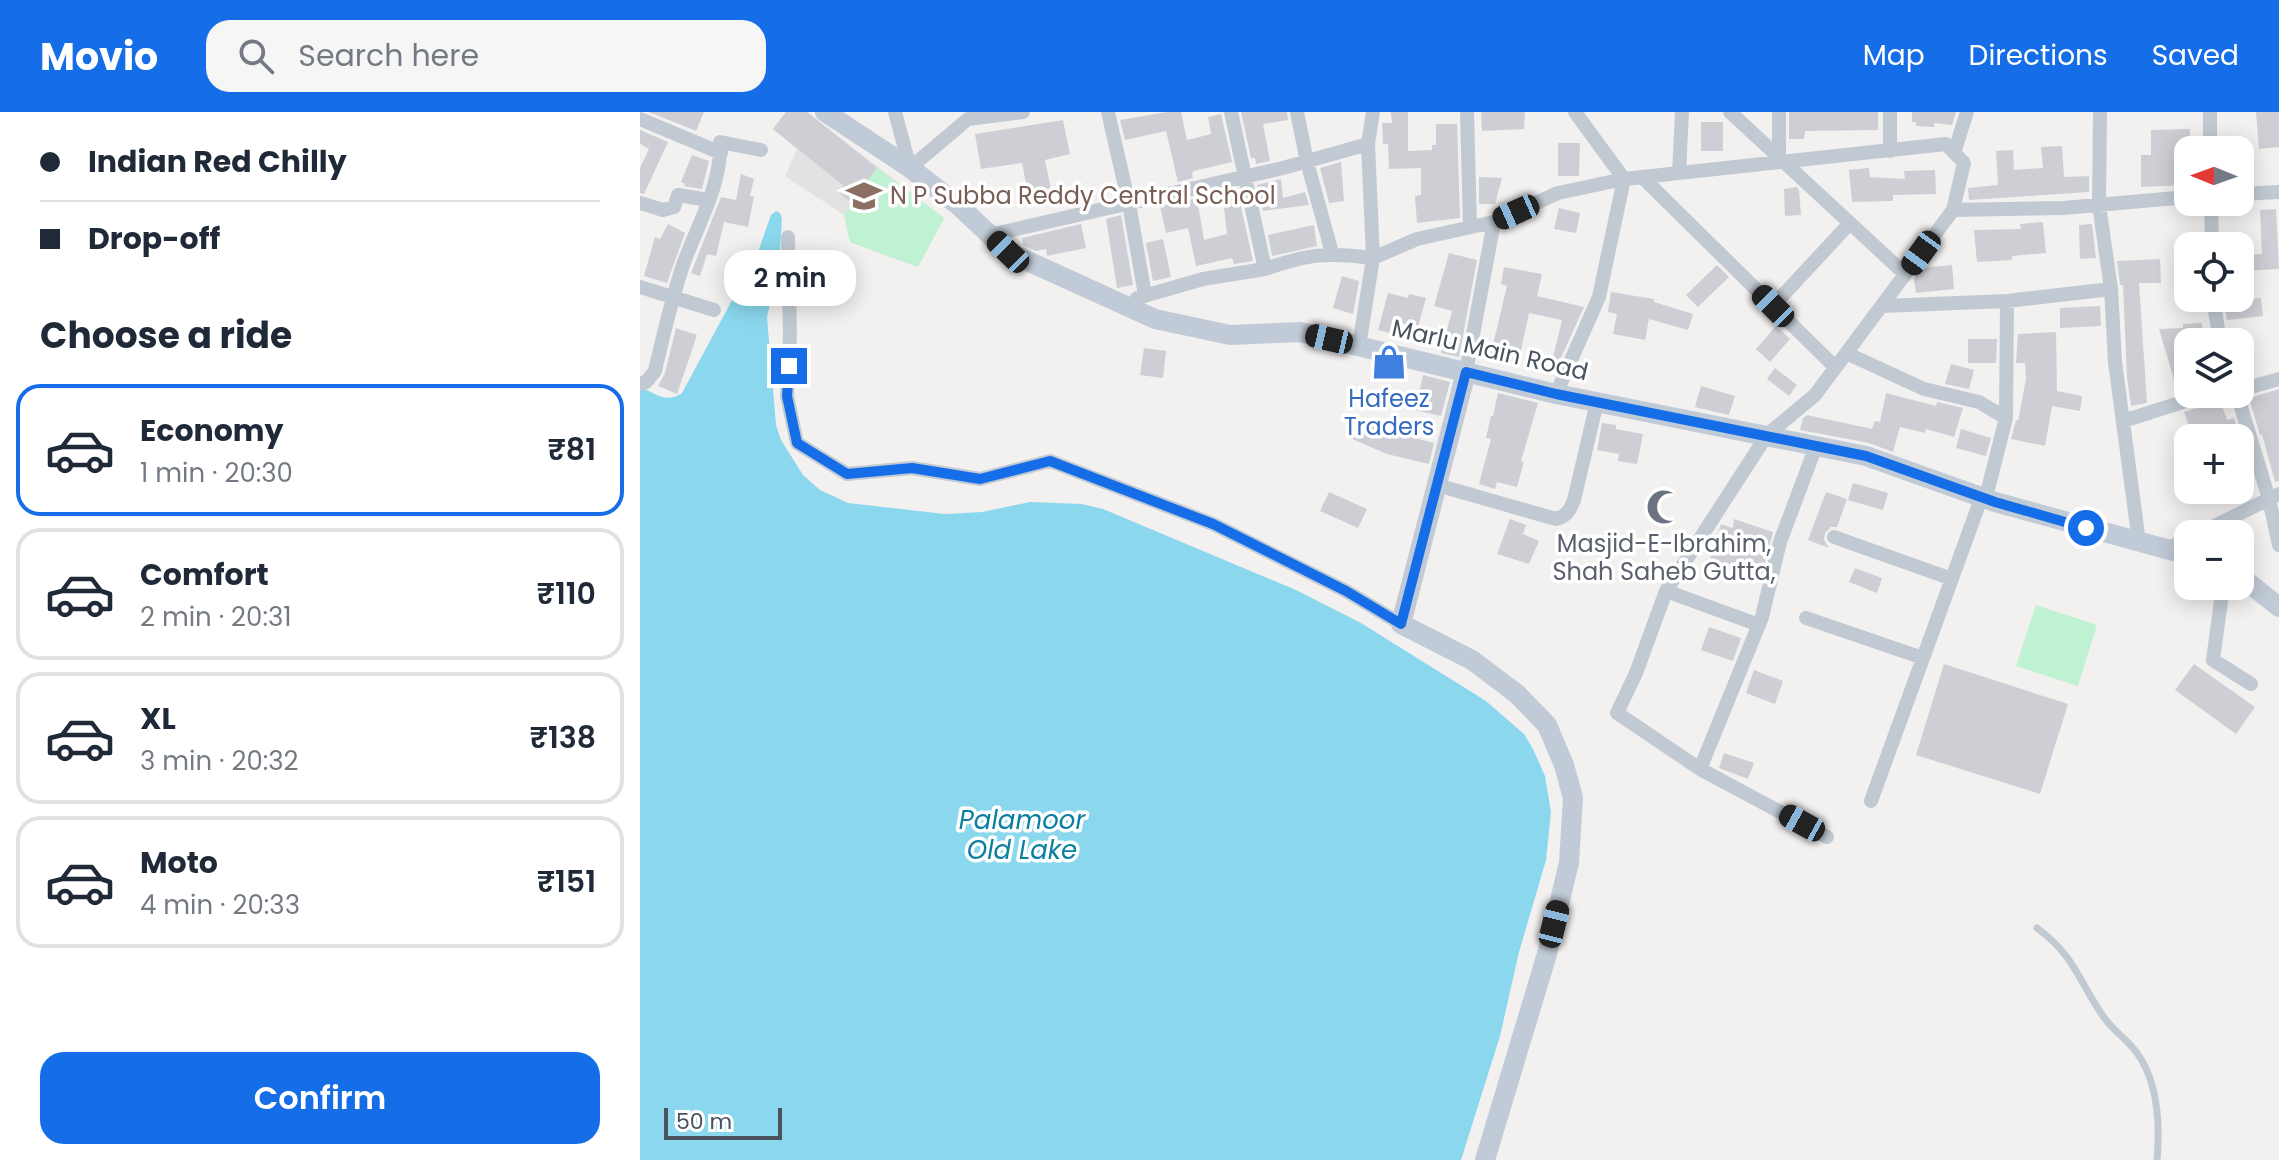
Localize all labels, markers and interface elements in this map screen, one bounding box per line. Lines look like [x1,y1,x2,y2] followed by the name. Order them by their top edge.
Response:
[206,20,766,92] search box
[40,30,158,83] text: Movio
[234,34,278,78] icon: search
[298,34,479,77] text: Search here
[1863,36,1925,75] text: Map
[1969,36,2108,75] text: Directions
[2152,36,2239,75] text: Saved
[2174,136,2254,216] north arrow
[2174,136,2254,600] map controls
[88,140,347,183] text: Indian Red Chilly
[845,177,883,215] school or university icon: N P Subba Reddy Central School
[890,179,1276,212] place label: N P Subba Reddy Central School
[1489,191,1543,233] car
[88,217,220,260] text: Drop-off
[982,227,1034,277] car
[1897,227,1945,279] car
[2174,232,2254,312] button: locate
[723,250,855,306] callout: 2 min
[754,260,826,296] text: 2 min
[1748,281,1798,331] car
[40,310,292,361] text: Choose a ride
[1389,311,1591,388] street label: Marlu Main Road
[1303,322,1355,356] car
[2174,328,2254,408] button: layers
[1370,343,1408,381] shop icon: Hafeez Traders
[771,348,807,384] route end
[1344,382,1434,443] place label: Hafeez Traders
[140,409,284,452] text: Economy
[44,414,116,486] icon: car
[2174,424,2254,504] button: +
[548,428,596,471] text: ₹81
[140,455,293,491] text: 1 min · 20:30
[1645,488,1683,526] mosque icon: Masjid-E-Ibrahim, Shah Saheb Gutta,
[2068,510,2104,546] route start
[2174,520,2254,600] button: −
[1552,527,1776,588] place label: Masjid-E-Ibrahim, Shah Saheb Gutta,
[140,553,269,596] text: Comfort
[44,558,116,630] icon: car
[537,572,596,615] text: ₹110
[140,599,292,635] text: 2 min · 20:31
[140,697,176,740] text: XL
[44,702,116,774] icon: car
[530,716,596,759] text: ₹138
[140,743,299,779] text: 3 min · 20:32
[1775,801,1829,845] car
[959,802,1086,868] water label: Palamoor Old Lake
[140,841,218,884] text: Moto
[44,846,116,918] icon: car
[537,860,596,903] text: ₹151
[140,887,300,923] text: 4 min · 20:33
[1537,898,1571,950] car
[40,1052,600,1144] button: Confirm
[664,1104,782,1140] scale bar
[676,1106,732,1137] text: 50 m

